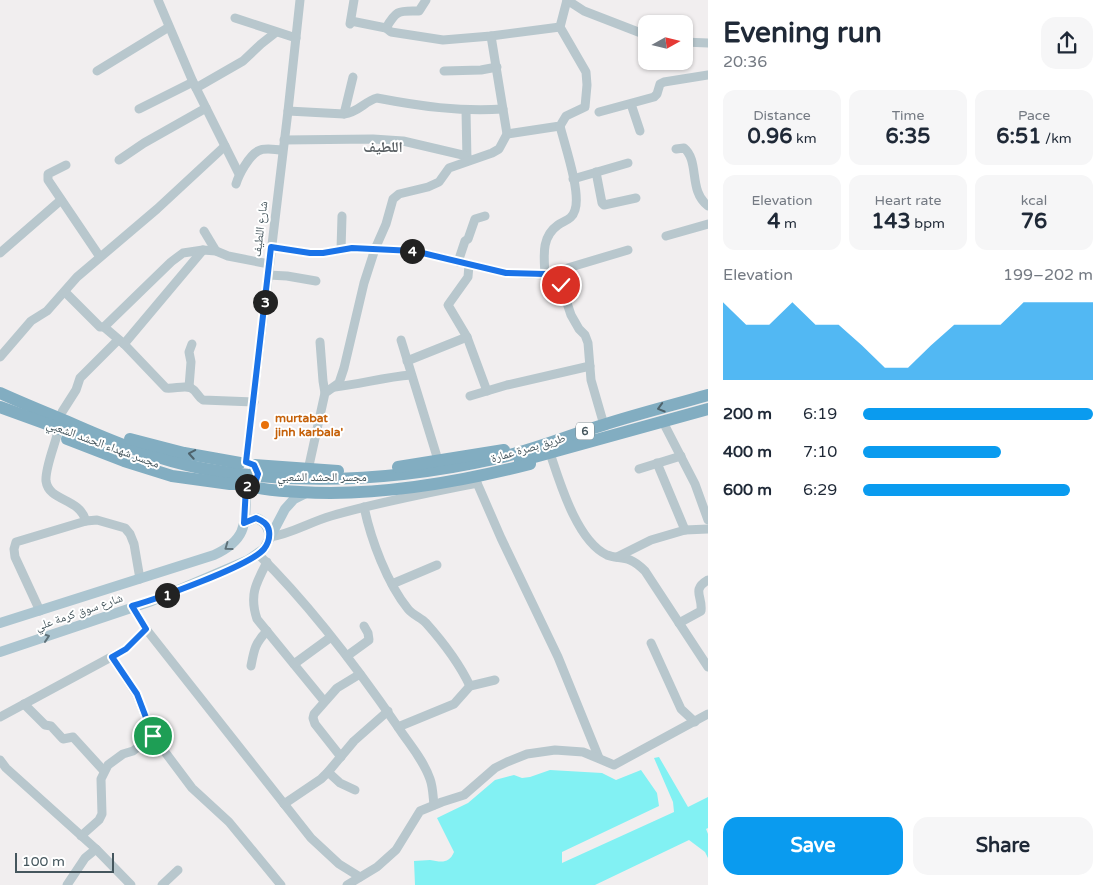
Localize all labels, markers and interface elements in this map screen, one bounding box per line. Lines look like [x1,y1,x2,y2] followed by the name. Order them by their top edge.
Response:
[638,15,692,70] north arrow
[638,15,693,70] map controls
[723,16,882,50] text: Evening run
[1041,17,1093,69] button: share
[723,52,767,72] text: 20:36
[753,107,811,124] text: Distance
[892,107,924,124] text: Time
[1018,107,1050,124] text: Pace
[747,124,792,149] text: 0.96
[885,124,931,149] text: 6:35
[996,124,1041,149] text: 6:51
[792,130,817,147] text: km
[1041,130,1072,147] text: /km
[363,138,403,156] district label: اللطيف
[751,192,813,209] text: Elevation
[875,192,941,209] text: Heart rate
[1021,192,1047,209] text: kcal
[250,200,271,258] street label: شارع اللطيف
[767,209,780,234] text: 4
[871,209,911,234] text: 143
[1021,209,1047,234] text: 76
[780,215,797,232] text: m
[911,215,945,232] text: bpm
[400,238,424,264] pin: 4
[408,243,417,260] text: 4
[540,264,582,306] pin
[723,265,793,285] text: Elevation
[1003,265,1093,285] text: 199–202 m
[547,271,575,299] icon: check
[252,290,278,314] pin: 3
[261,294,270,311] text: 3
[658,403,666,413] one-way arrow
[723,404,772,424] text: 200 m
[803,404,837,424] text: 6:19
[274,411,344,440] place label: murtabat jinh karbala'
[44,417,161,474] street label: مجسر شهداء الحشد الشعبي
[259,419,271,431] marker: murtabat jinh karbala'
[576,422,594,440] road number: 6
[489,431,567,466] street label: طريق بصرة عمارة
[723,442,772,462] text: 400 m
[803,442,837,462] text: 7:10
[188,450,197,460] one-way arrow
[277,470,367,487] street label: مجسر الحشد الشعبي
[234,474,260,498] pin: 2
[243,478,252,495] text: 2
[723,480,772,500] text: 600 m
[803,480,837,500] text: 6:29
[224,541,234,550] one-way arrow
[154,582,180,608] pin: 1
[163,587,172,604] text: 1
[34,590,126,636] street label: شارع سوق كرمة علي
[42,633,50,643] one-way arrow
[132,715,174,757] pin
[139,722,167,750] icon: arrive
[723,817,903,875] button: Save
[913,817,1093,875] button: Share
[15,850,114,873] scale bar
[22,853,65,870] text: 100 m

